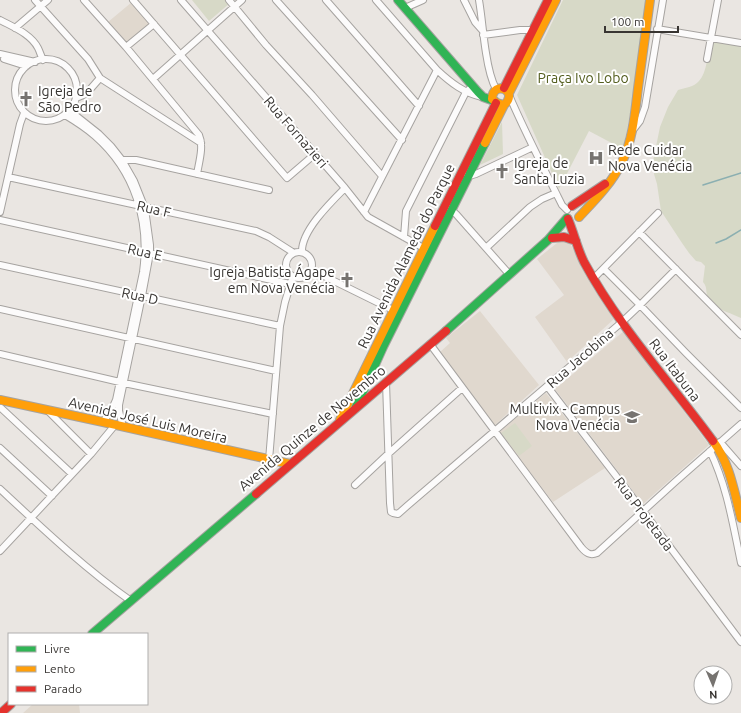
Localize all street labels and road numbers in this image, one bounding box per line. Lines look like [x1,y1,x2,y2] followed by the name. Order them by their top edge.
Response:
[261,93,331,171] street label: Rua Fornazieri
[354,161,458,351] street label: Rua Avenida Alameda do Parque
[135,197,173,221] street label: Rua F
[126,240,164,264] street label: Rua E
[120,284,160,308] street label: Rua D
[544,325,616,391] street label: Rua Jacobina
[646,335,704,405] street label: Rua Itabuna
[235,362,389,494] street label: Avenida Quinze de Novembro
[67,394,229,446] street label: Avenida José Luis Moreira
[611,474,677,554] street label: Rua Projetada

